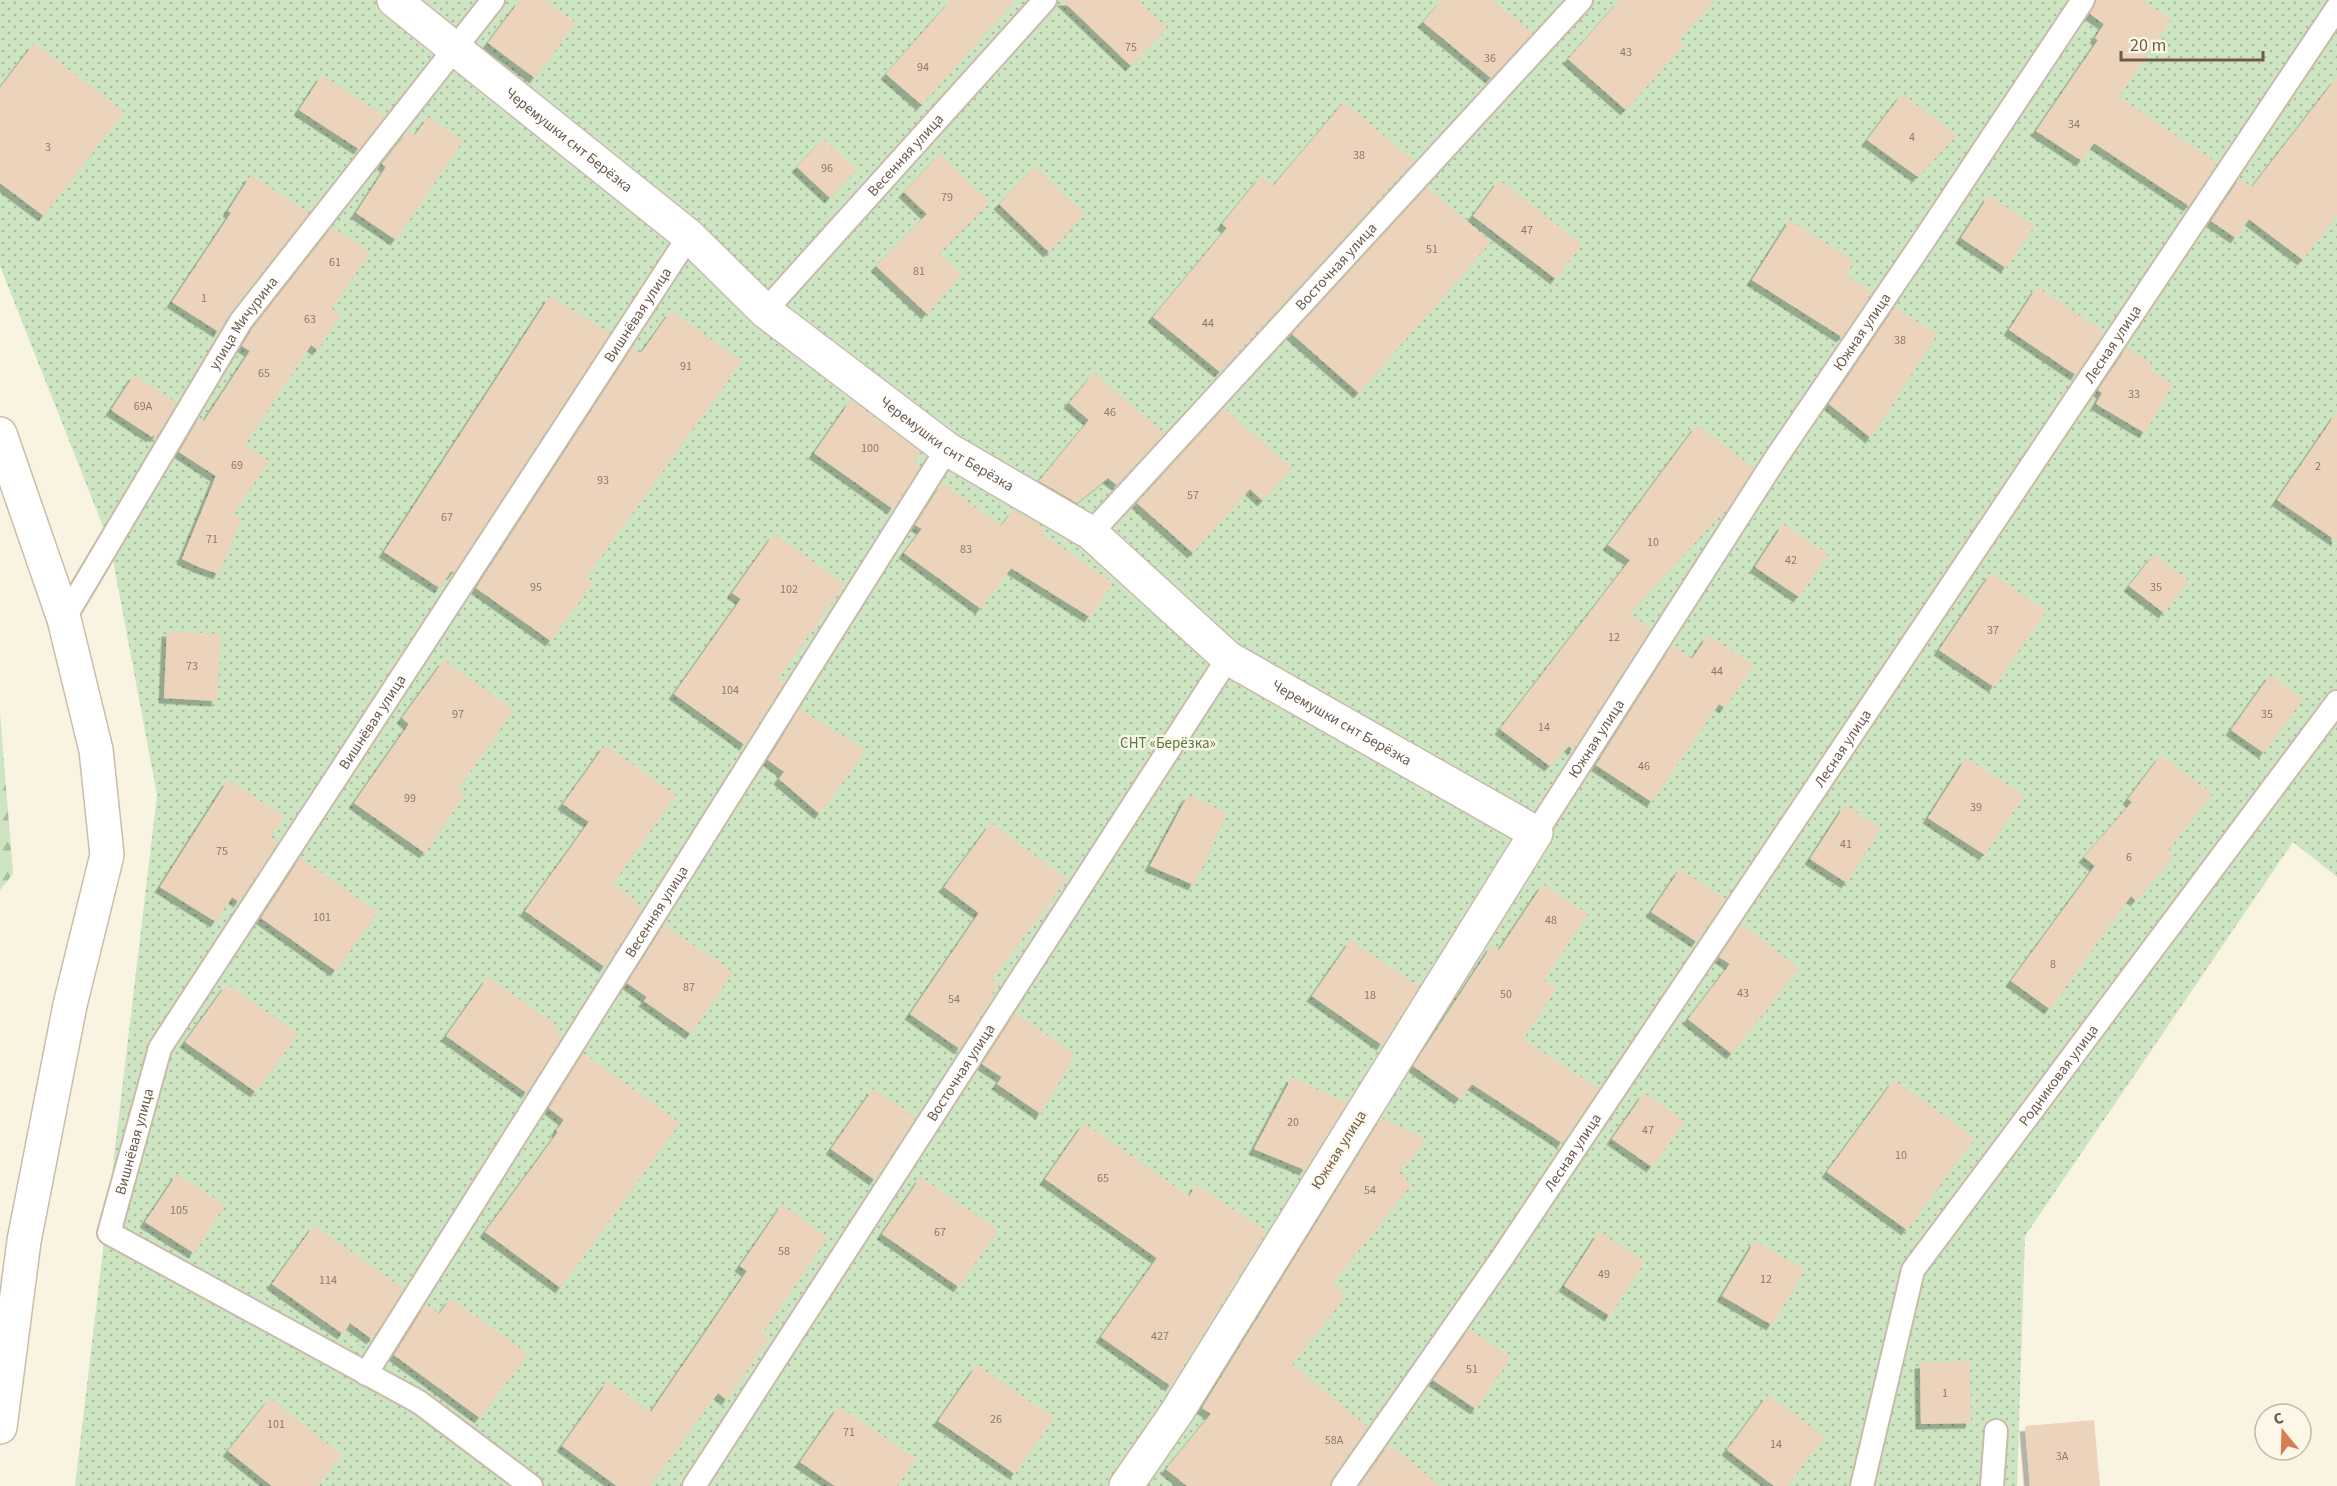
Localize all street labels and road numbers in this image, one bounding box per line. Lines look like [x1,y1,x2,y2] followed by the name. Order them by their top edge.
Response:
[501,82,637,197] street label: Черемушки снт Берёзка
[863,109,948,201] street label: Весенняя улица
[1290,218,1382,315] street label: Восточная улица
[599,263,676,367] street label: Вишнёвая улица
[204,272,283,374] street label: улица Мичурина
[1828,288,1896,375] street label: Южная улица
[2079,301,2146,387] street label: Лесная улица
[875,391,1018,496] street label: Черемушки снт Берёзка
[334,670,411,774] street label: Вишнёвая улица
[1268,675,1416,771] street label: Черемушки снт Берёзка
[1563,695,1629,782] street label: Южная улица
[1809,705,1876,791] street label: Лесная улица
[620,862,693,962] street label: Весенняя улица
[921,1020,1000,1125] street label: Восточная улица
[2014,1020,2103,1130] street label: Родниковая улица
[110,1086,159,1197] street label: Вишнёвая улица
[1306,1106,1372,1194] street label: Южная улица
[1539,1109,1606,1196] street label: Лесная улица

